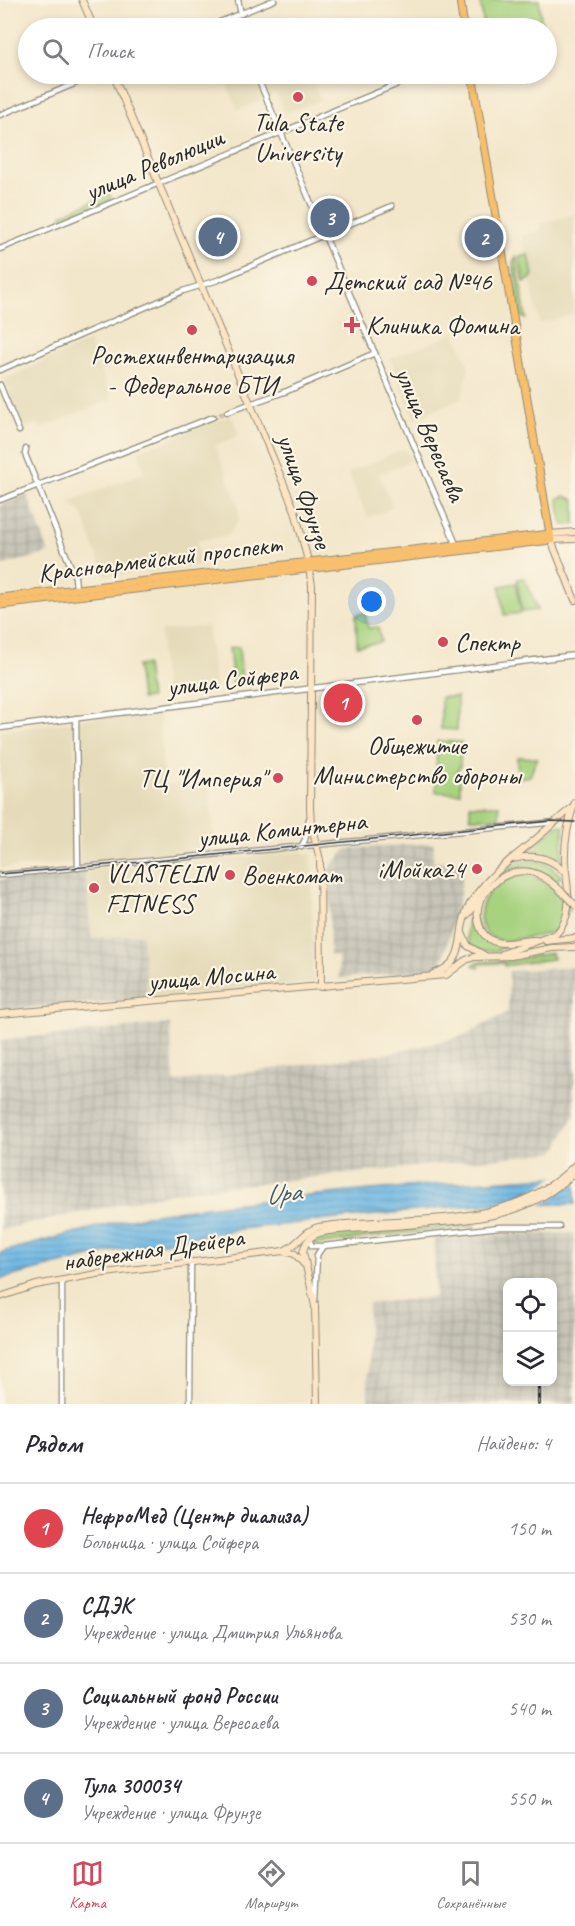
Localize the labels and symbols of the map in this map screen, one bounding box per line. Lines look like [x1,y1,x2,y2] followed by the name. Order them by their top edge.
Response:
[291,90,305,104] marker: Tula State University
[253,106,345,169] place label: Tula State University
[78,120,230,209] street label: улица Революции
[310,196,350,240] pin: 3
[198,214,238,260] pin: 4
[464,216,504,260] pin: 2
[324,265,493,298] place label: Детский сад №46
[305,274,319,288] marker: Детский сад №46
[366,309,521,342] place label: Клиника Фомина
[343,316,361,334] marker: Клиника Фомина
[185,323,199,337] marker: Ростехинвентаризация - Федеральное БТИ
[91,339,295,402] place label: Ростехинвентаризация - Федеральное БТИ
[387,360,474,508] street label: улица Вересаева
[269,428,340,554] street label: улица Фрунзе
[36,527,285,590] street label: Красноармейский проспект
[357,587,386,616] your location
[455,626,521,659] place label: Спектр
[436,635,450,649] marker: Спектр
[163,655,301,704] street label: улица Сойфера
[324,680,362,726] pin: 1
[410,713,424,727] marker: Общежитие Министерство обороны
[313,729,523,792] place label: Общежитие Министерство обороны
[139,762,271,795] place label: ТЦ "Империя"
[271,771,285,785] marker: ТЦ "Империя"
[194,804,370,855] street label: улица Коминтерна
[377,853,467,886] place label: iМойка24
[106,857,221,920] place label: VLASTELIN FITNESS
[242,859,343,892] place label: Военкомат
[470,862,484,876] marker: iМойка24
[223,868,237,882] marker: Военкомат
[87,881,101,895] marker: VLASTELIN FITNESS
[144,954,278,999] street label: улица Мосина
[263,1174,305,1212] water label: Upa
[60,1220,247,1279] street label: набережная Дрейера

